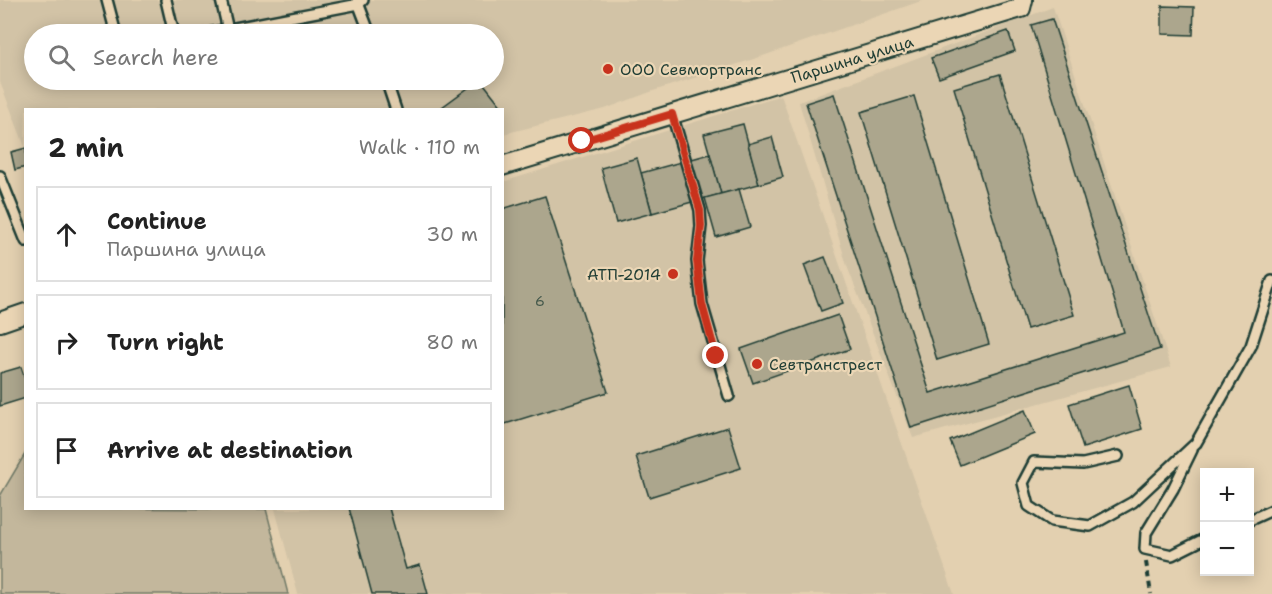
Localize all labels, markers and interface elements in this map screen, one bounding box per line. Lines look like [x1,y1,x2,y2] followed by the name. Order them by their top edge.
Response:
[24,24,504,90] search box
[788,31,916,88] street label: Паршина улица
[45,41,78,74] icon: search
[93,43,219,72] text: Search here
[620,59,762,80] place label: ООО Севмортранс
[601,62,615,76] marker: ООО Севмортранс
[568,127,594,153] route start
[48,130,124,165] text: 2 min
[359,134,480,160] text: Walk · 110 m
[107,207,207,236] text: Continue
[50,218,83,251] icon: ahead
[426,221,478,247] text: 30 m
[107,236,266,262] text: Паршина улица
[587,264,661,285] place label: АТП-2014
[666,267,680,281] marker: АТП-2014
[535,292,545,310] house number: 6
[50,326,83,359] icon: right
[107,328,224,357] text: Turn right
[426,329,478,355] text: 80 m
[702,342,728,368] route end
[769,354,883,375] place label: Севтранстрест
[750,357,764,371] marker: Севтранстрест
[50,434,83,467] icon: arrive
[107,436,353,465] text: Arrive at destination
[1200,468,1254,576] map controls
[1200,468,1254,522] button: +
[1200,522,1254,576] button: −

